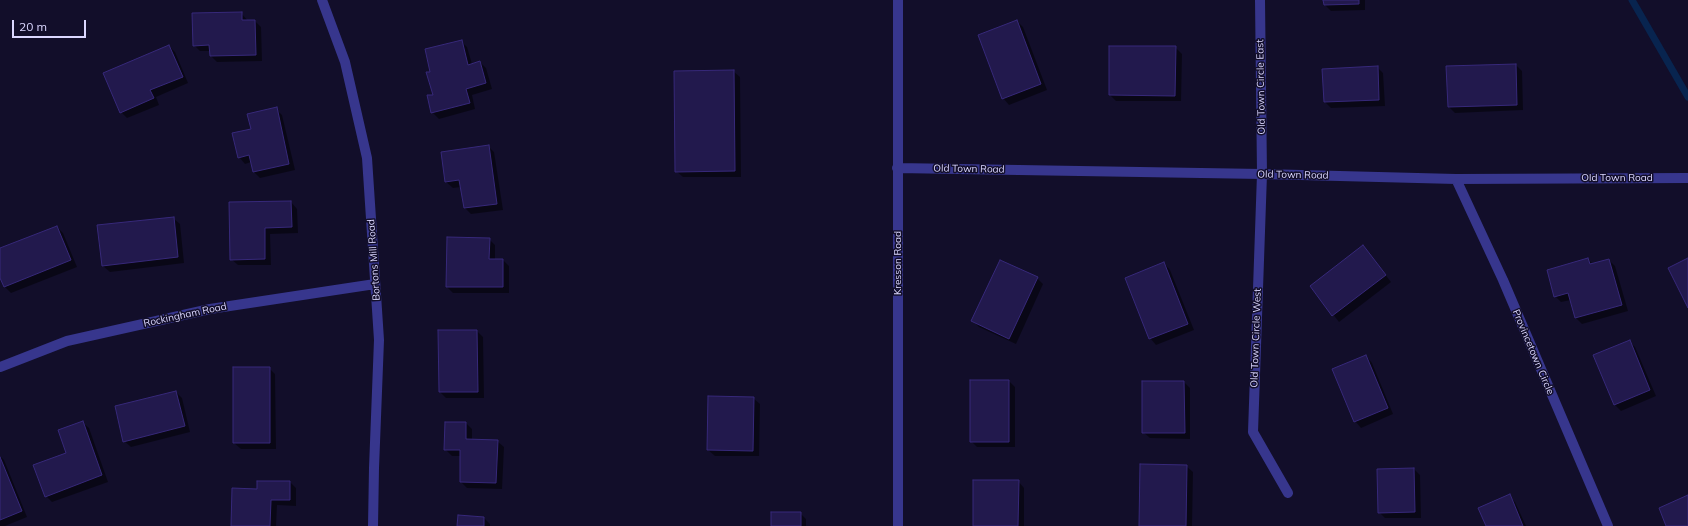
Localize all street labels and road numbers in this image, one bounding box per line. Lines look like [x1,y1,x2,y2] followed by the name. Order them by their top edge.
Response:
[1254,39,1268,135] street label: Old Town Circle East
[933,162,1005,176] street label: Old Town Road
[1257,168,1329,182] street label: Old Town Road
[1581,172,1653,184] street label: Old Town Road
[365,219,383,301] street label: Bortons Mill Road
[892,231,904,295] street label: Kresson Road
[1248,288,1264,388] street label: Old Town Circle West
[142,300,228,330] street label: Rockingham Road
[1510,308,1556,396] street label: Provincetown Circle

